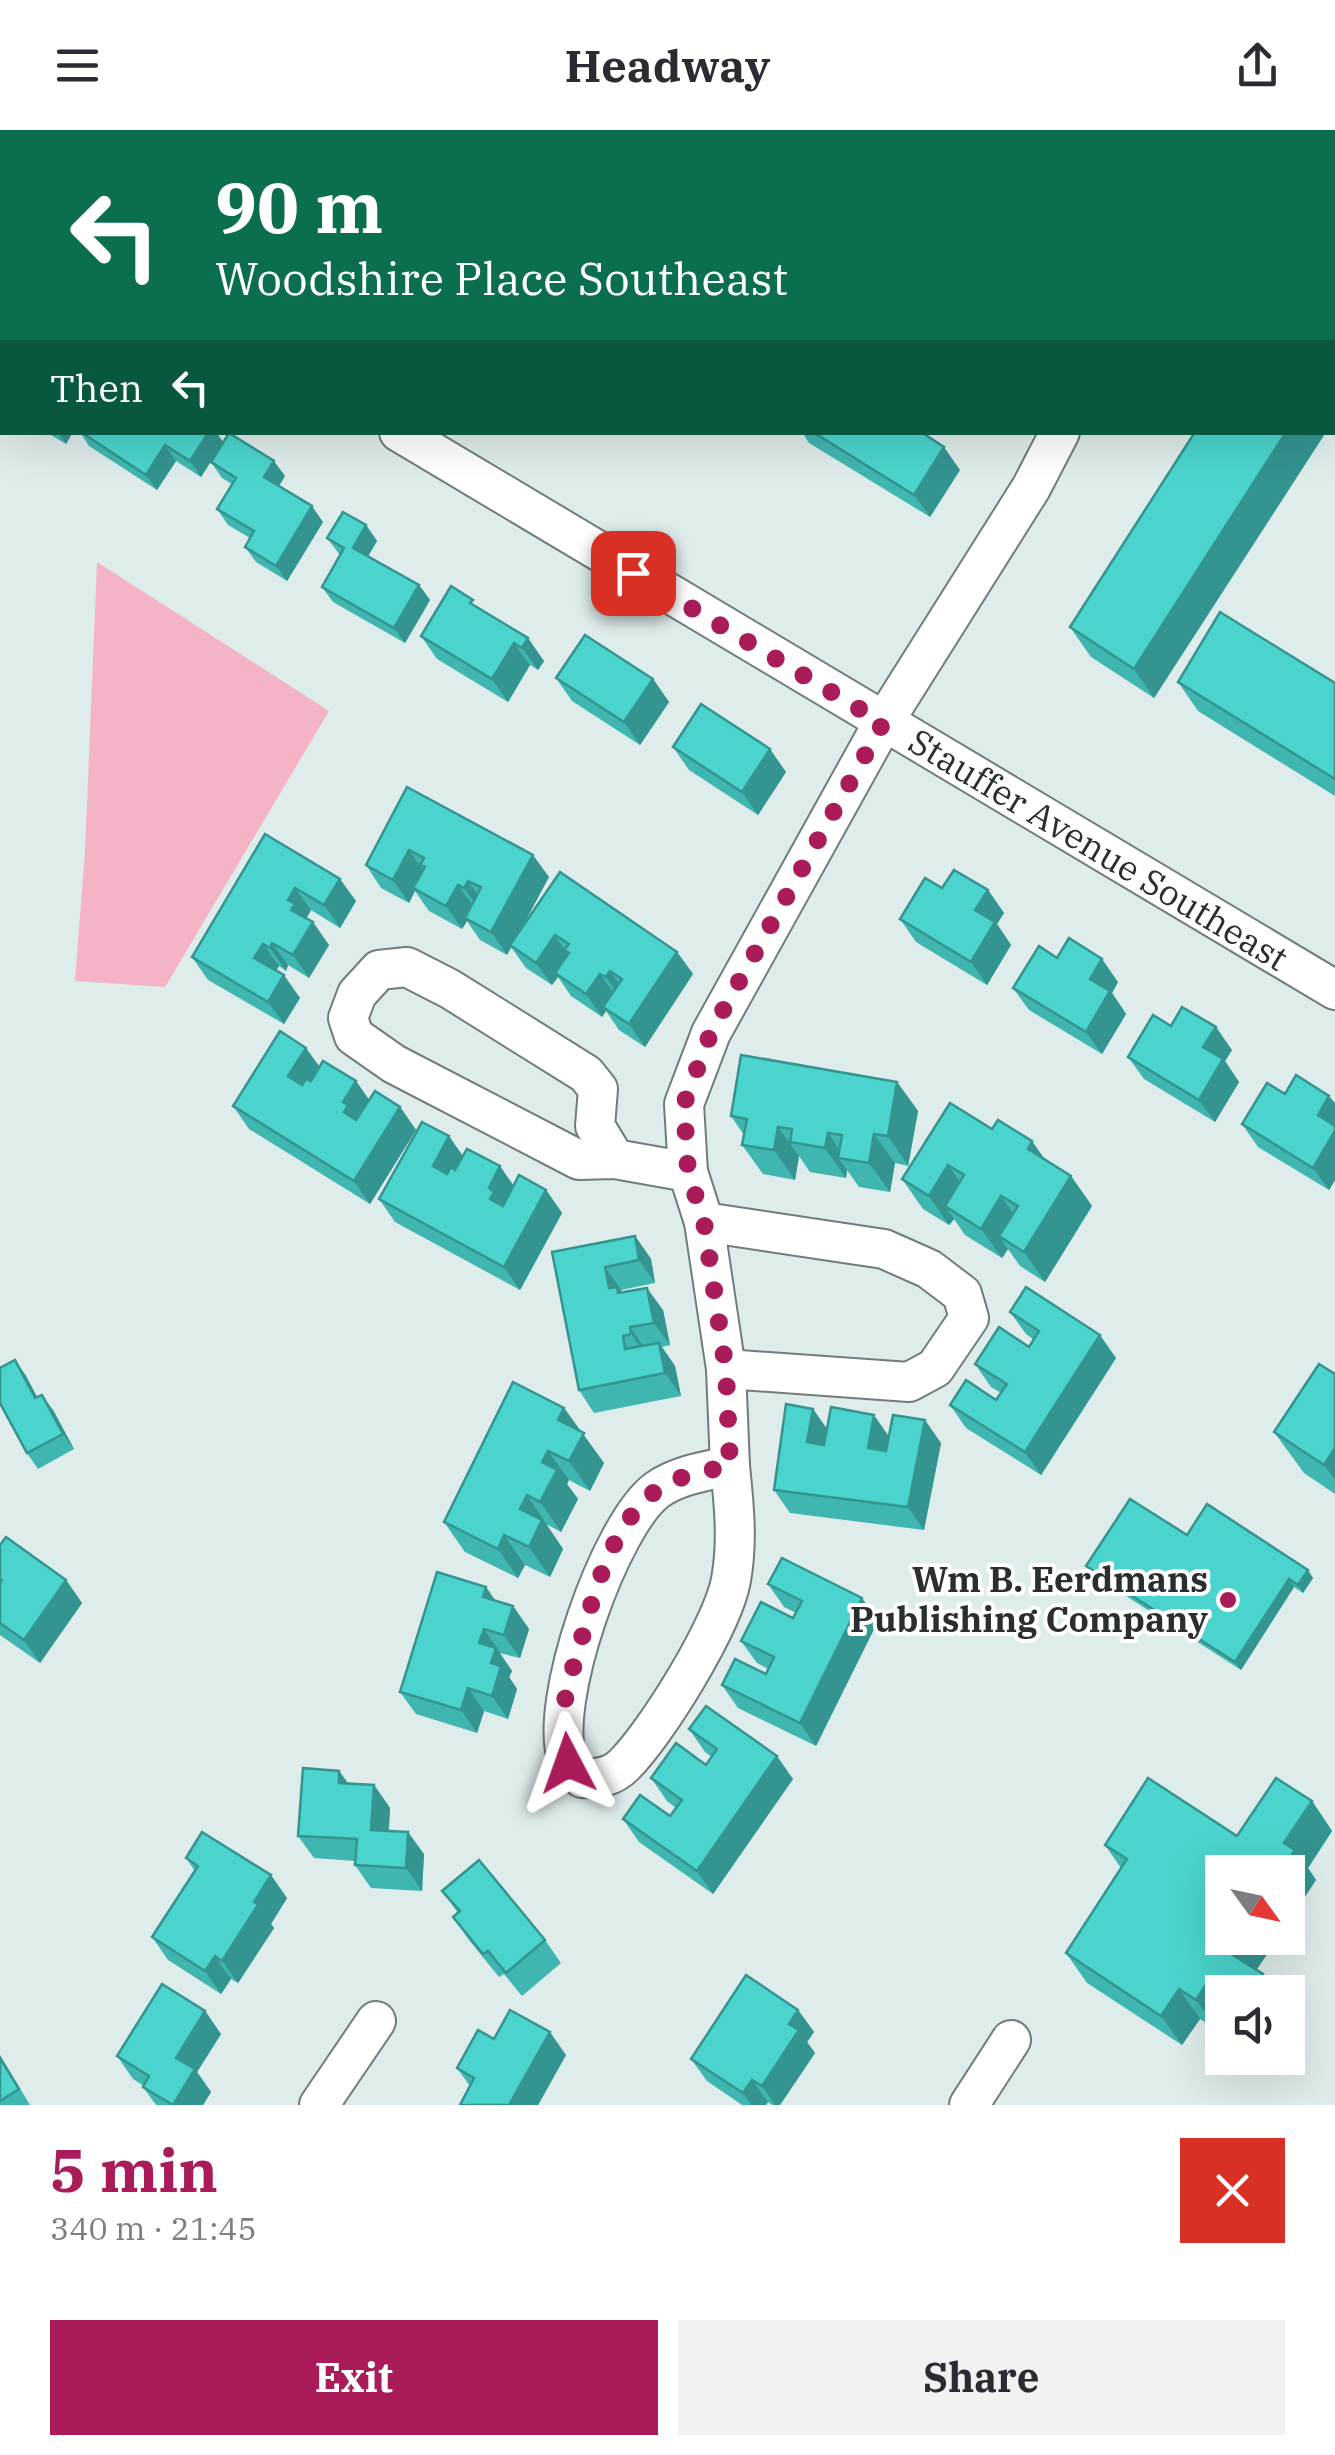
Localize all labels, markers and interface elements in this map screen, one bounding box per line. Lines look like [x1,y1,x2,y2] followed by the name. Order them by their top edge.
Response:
[565,36,770,94] text: Headway
[50,38,105,93] icon: menu
[1230,38,1285,93] icon: share
[215,161,383,252] text: 90 m
[50,170,180,300] icon: left
[215,249,788,307] text: Woodshire Place Southeast
[163,360,218,415] icon: left
[50,363,143,412] text: Then
[591,531,676,616] pin
[606,546,661,601] icon: arrive
[900,718,1297,981] street label: Stauffer Avenue Southeast
[850,1556,1208,1642] place label: Wm B. Eerdmans Publishing Company
[1217,1589,1239,1611] marker: Wm B. Eerdmans Publishing Company
[516,1711,620,1815] position arrow
[1205,1855,1305,1955] north arrow
[1205,1855,1305,2075] map controls
[1205,1975,1305,2075] button: sound
[50,2130,218,2209] text: 5 min
[1180,2138,1285,2243] button: close
[50,2207,257,2249] text: 340 m · 21:45
[50,2320,658,2435] button: Exit
[678,2320,1285,2435] button: Share

